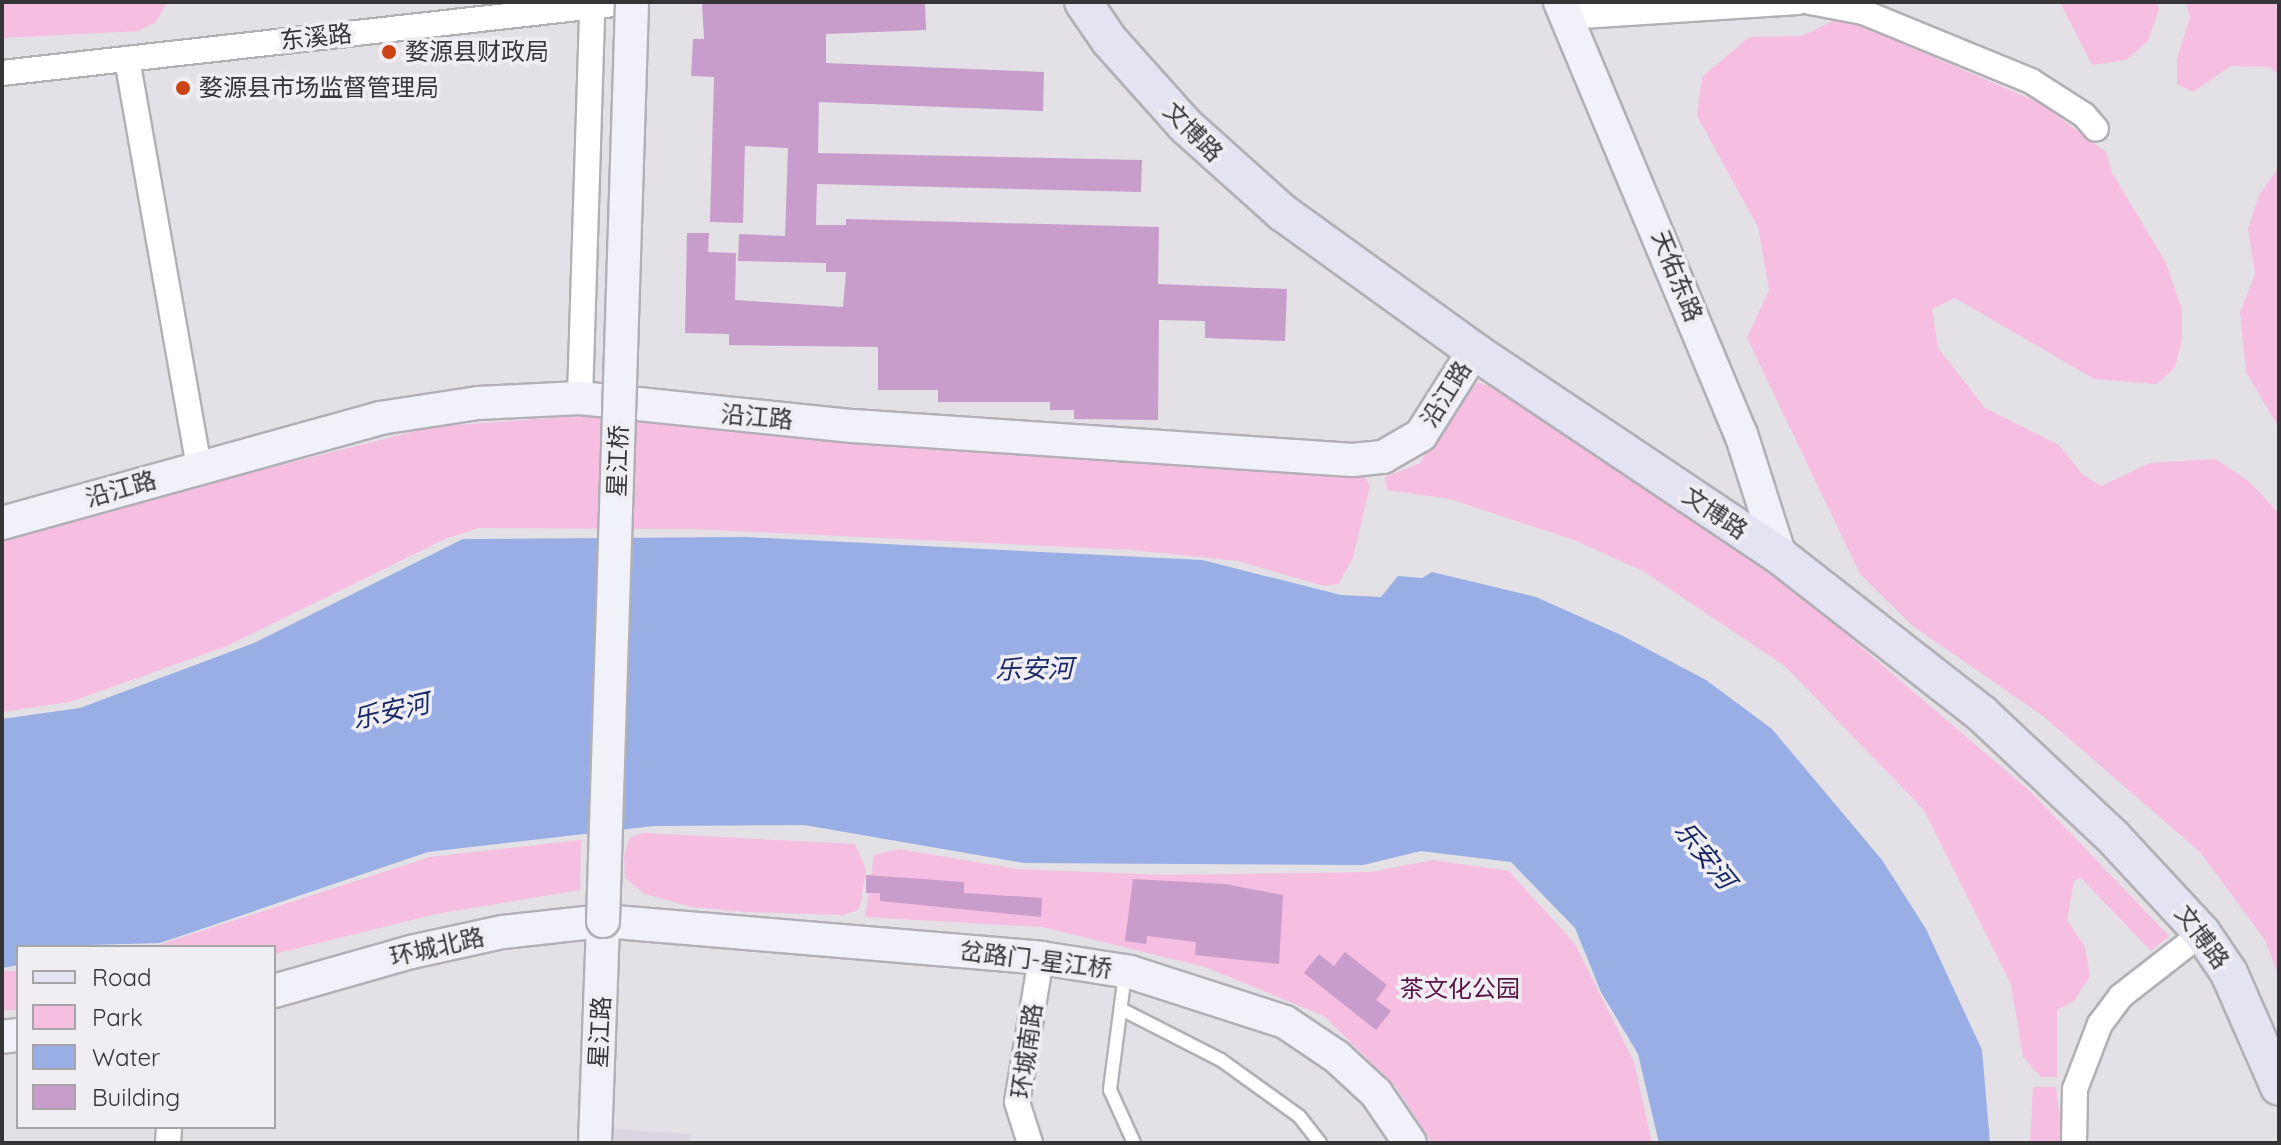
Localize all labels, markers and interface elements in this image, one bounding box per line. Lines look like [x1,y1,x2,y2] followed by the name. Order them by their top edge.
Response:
[279,19,353,55] street label: 东溪路
[405,38,549,66] place label: 婺源县财政局
[380,43,398,61] marker: 婺源县财政局
[199,74,439,102] place label: 婺源县市场监督管理局
[174,79,192,97] marker: 婺源县市场监督管理局
[1157,96,1229,168] street label: 文博路
[1646,226,1708,326] street label: 天佑东路
[1415,356,1477,432] street label: 沿江路
[720,400,794,434] street label: 沿江路
[602,425,634,497] street label: 星江桥
[82,465,160,513] street label: 沿江路
[1677,481,1753,545] street label: 文博路
[995,653,1073,685] water label: 乐安河
[349,687,433,735] water label: 乐安河
[1668,815,1742,895] water label: 乐安河
[2169,900,2235,974] street label: 文博路
[387,922,487,972] street label: 环城北路
[958,936,1114,984] street label: 岔路门-星江桥
[16,945,276,1129] legend
[92,962,152,992] text: Road
[1400,975,1520,1003] park label: 茶文化公园
[584,995,616,1069] street label: 星江路
[1006,1001,1048,1101] street label: 环城南路
[92,1002,143,1032] text: Park
[92,1042,160,1072] text: Water
[92,1082,180,1112] text: Building

